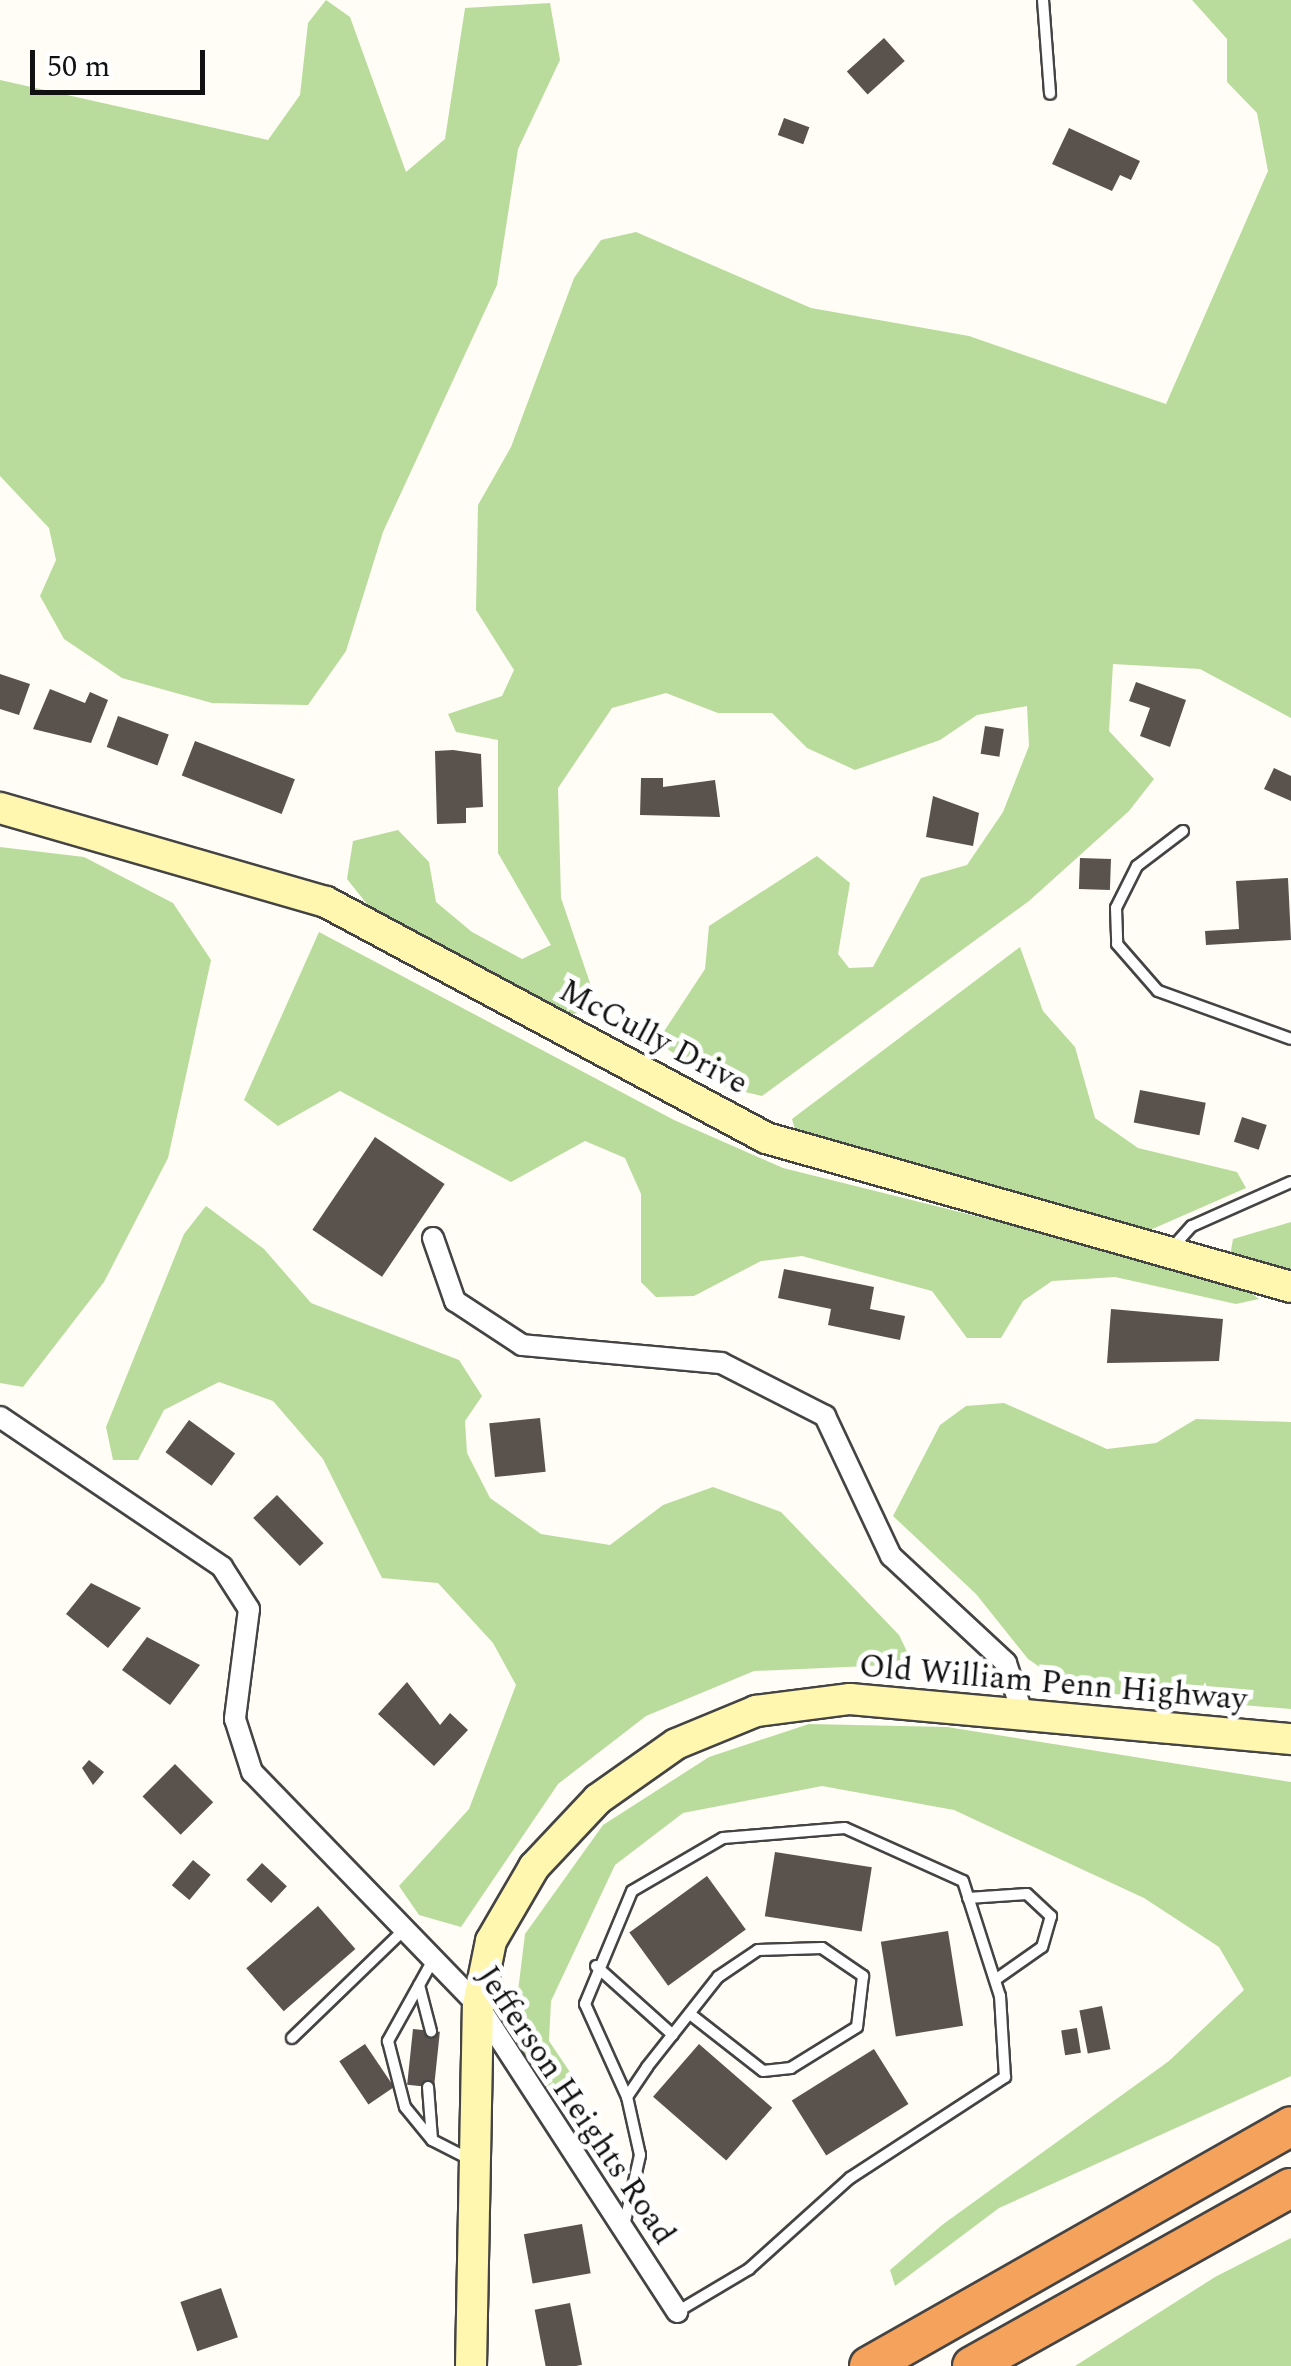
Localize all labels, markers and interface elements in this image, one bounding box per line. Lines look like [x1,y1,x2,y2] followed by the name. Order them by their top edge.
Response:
[35,30,210,92] scale bar
[47,44,110,90] text: 50 m
[552,972,754,1104] street label: McCully Drive
[858,1648,1248,1720] street label: Old William Penn Highway
[467,1959,683,2253] street label: Jefferson Heights Road

